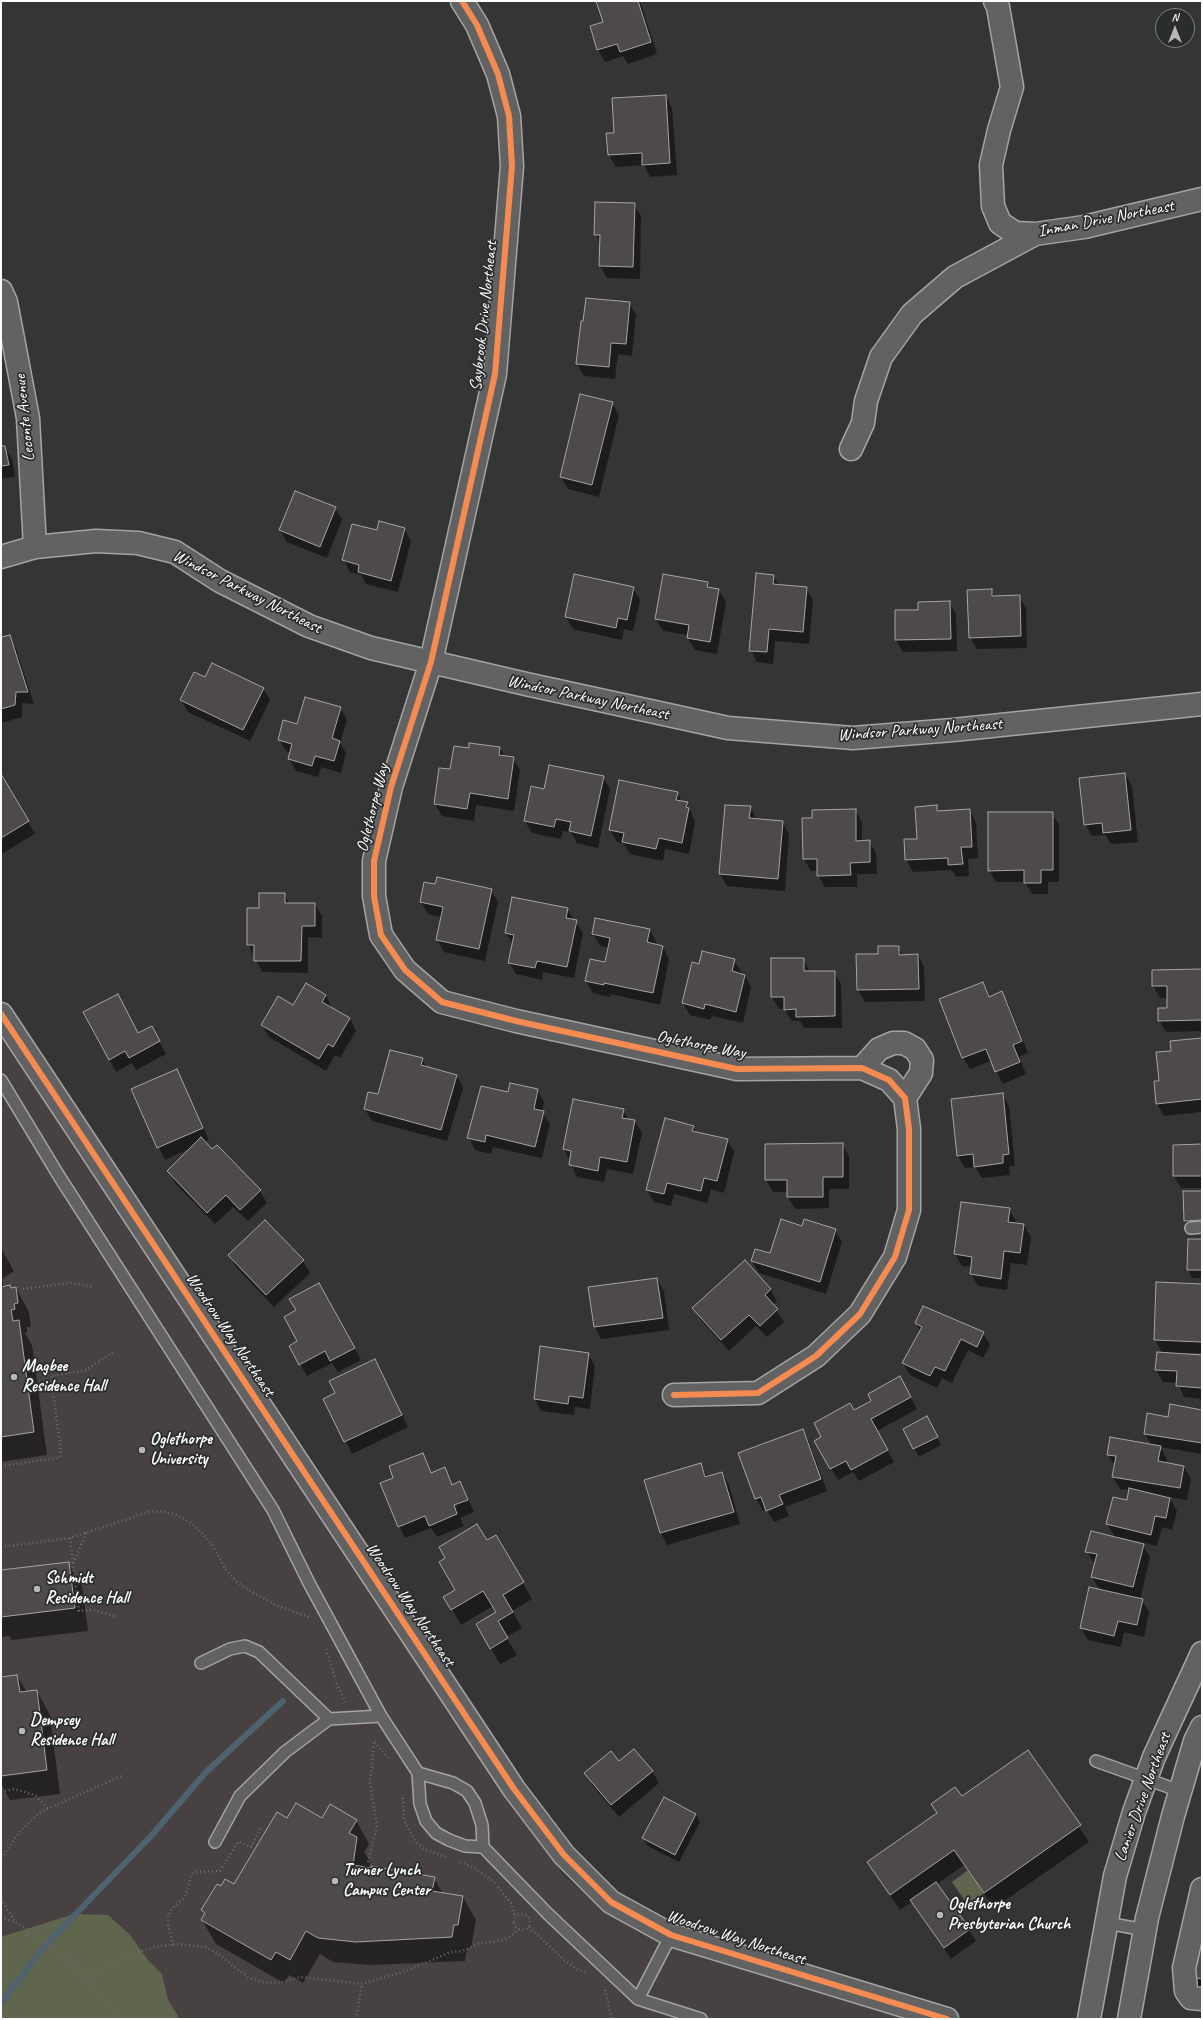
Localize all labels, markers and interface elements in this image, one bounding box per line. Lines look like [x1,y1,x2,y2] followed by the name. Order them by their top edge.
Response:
[1155,8,1195,48] north arrow
[1172,10,1178,24] text: N
[1036,196,1176,242] street label: Inman Drive Northeast
[466,240,502,392] street label: Saybrook Drive Northeast
[10,374,40,462] street label: Leconte Avenue
[169,546,325,638] street label: Windsor Parkway Northeast
[506,671,670,725] street label: Windsor Parkway Northeast
[837,714,1003,746] street label: Windsor Parkway Northeast
[352,762,394,854] street label: Oglethorpe Way
[655,1026,747,1064] street label: Oglethorpe Way
[181,1269,279,1401] street label: Woodrow Way Northeast
[22,1357,106,1397] place label: Magbee Residence Hall
[9,1372,19,1382] marker: Magbee Residence Hall
[150,1430,212,1470] place label: Oglethorpe University
[137,1445,147,1455] marker: Oglethorpe University
[361,1539,459,1671] street label: Woodrow Way Northeast
[45,1569,129,1609] place label: Schmidt Residence Hall
[32,1584,42,1594] marker: Schmidt Residence Hall
[30,1711,114,1751] place label: Dempsey Residence Hall
[17,1726,27,1736] marker: Dempsey Residence Hall
[1110,1730,1176,1864] street label: Lanier Drive Northeast
[343,1861,430,1901] place label: Turner Lynch Campus Center
[330,1876,340,1886] marker: Turner Lynch Campus Center
[948,1895,1070,1935] place label: Oglethorpe Presbyterian Church
[664,1906,808,1970] street label: Woodrow Way Northeast
[935,1910,945,1920] marker: Oglethorpe Presbyterian Church

